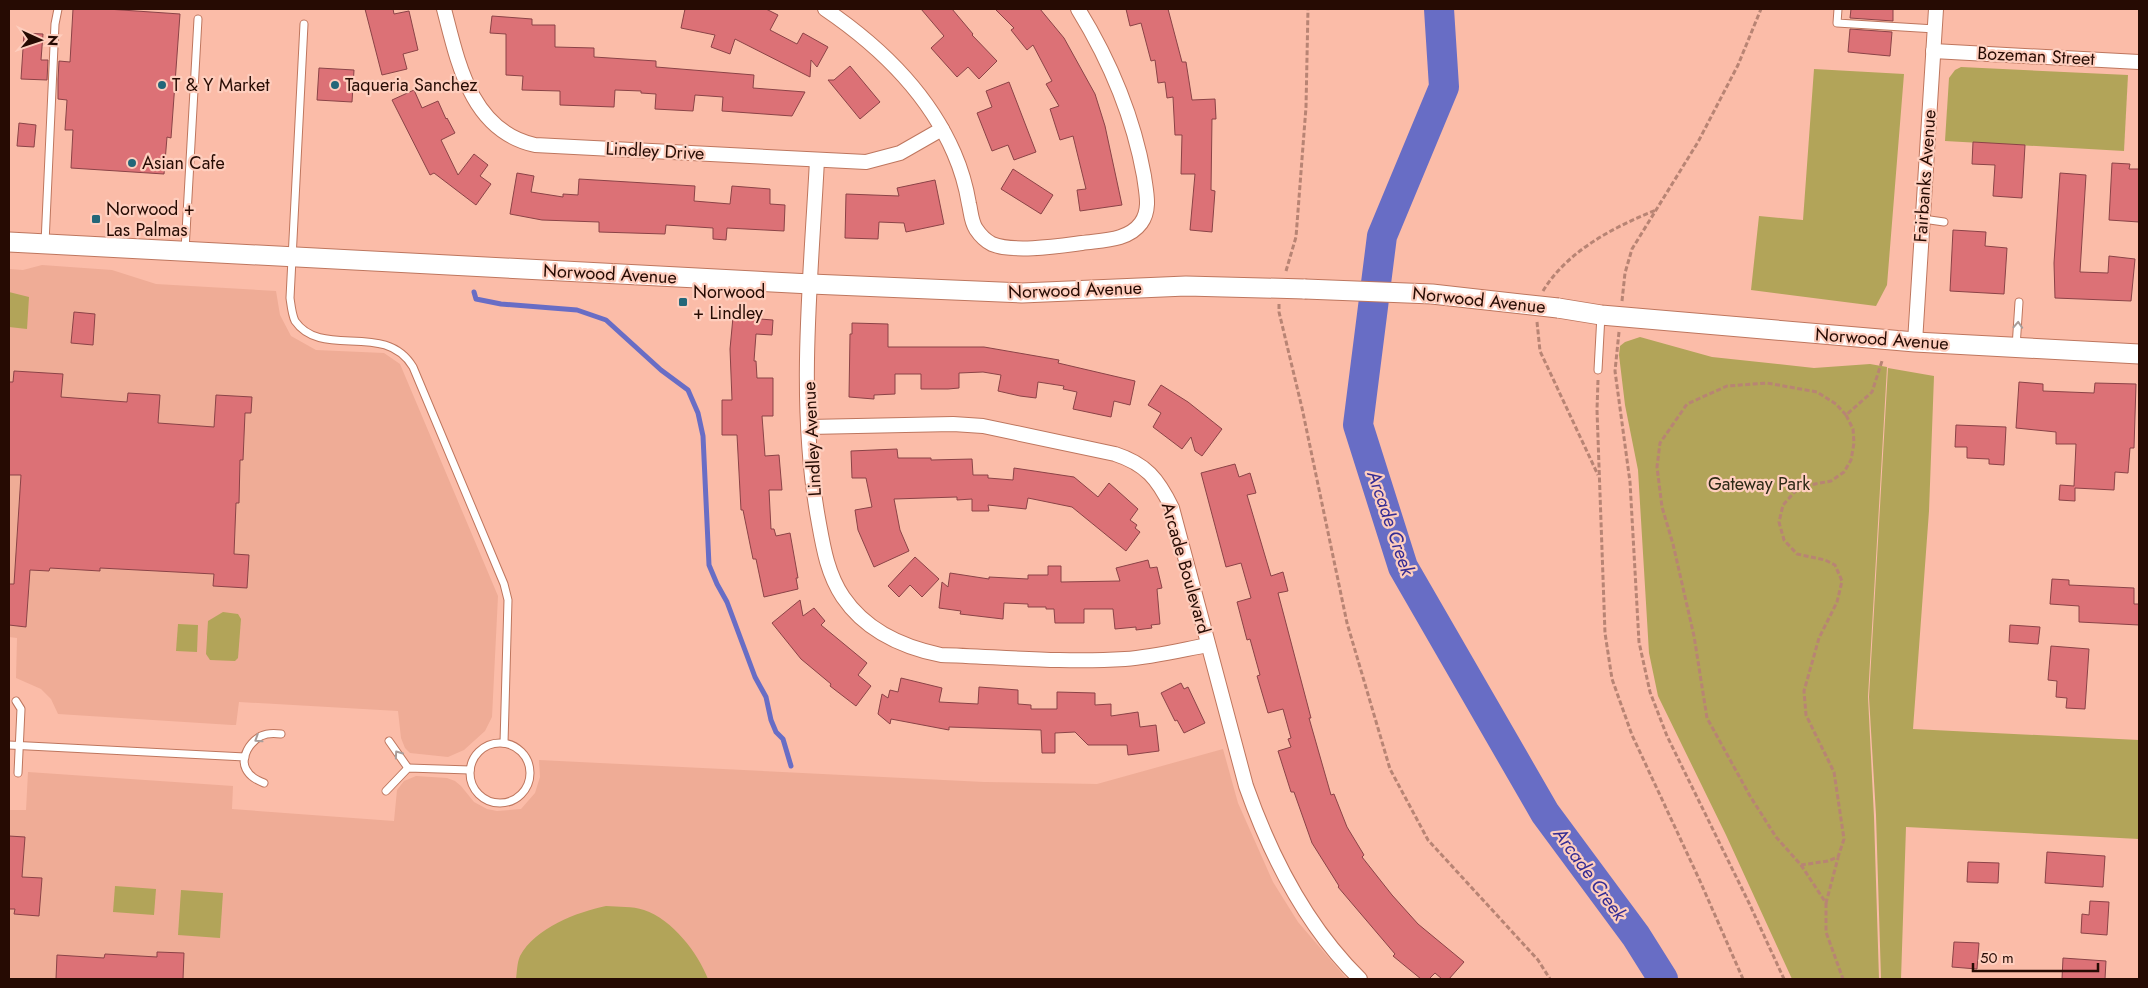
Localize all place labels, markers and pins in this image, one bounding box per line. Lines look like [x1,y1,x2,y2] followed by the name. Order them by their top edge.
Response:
[172,72,270,98] place label: T & Y Market
[345,72,478,98] place label: Taqueria Sanchez
[156,79,168,91] marker: T & Y Market
[329,79,341,91] marker: Taqueria Sanchez
[142,150,225,176] place label: Asian Cafe
[126,157,138,169] marker: Asian Cafe
[106,196,195,243] place label: Norwood + Las Palmas
[90,213,102,225] marker: Norwood + Las Palmas
[693,279,765,326] place label: Norwood + Lindley
[677,296,689,308] marker: Norwood + Lindley

